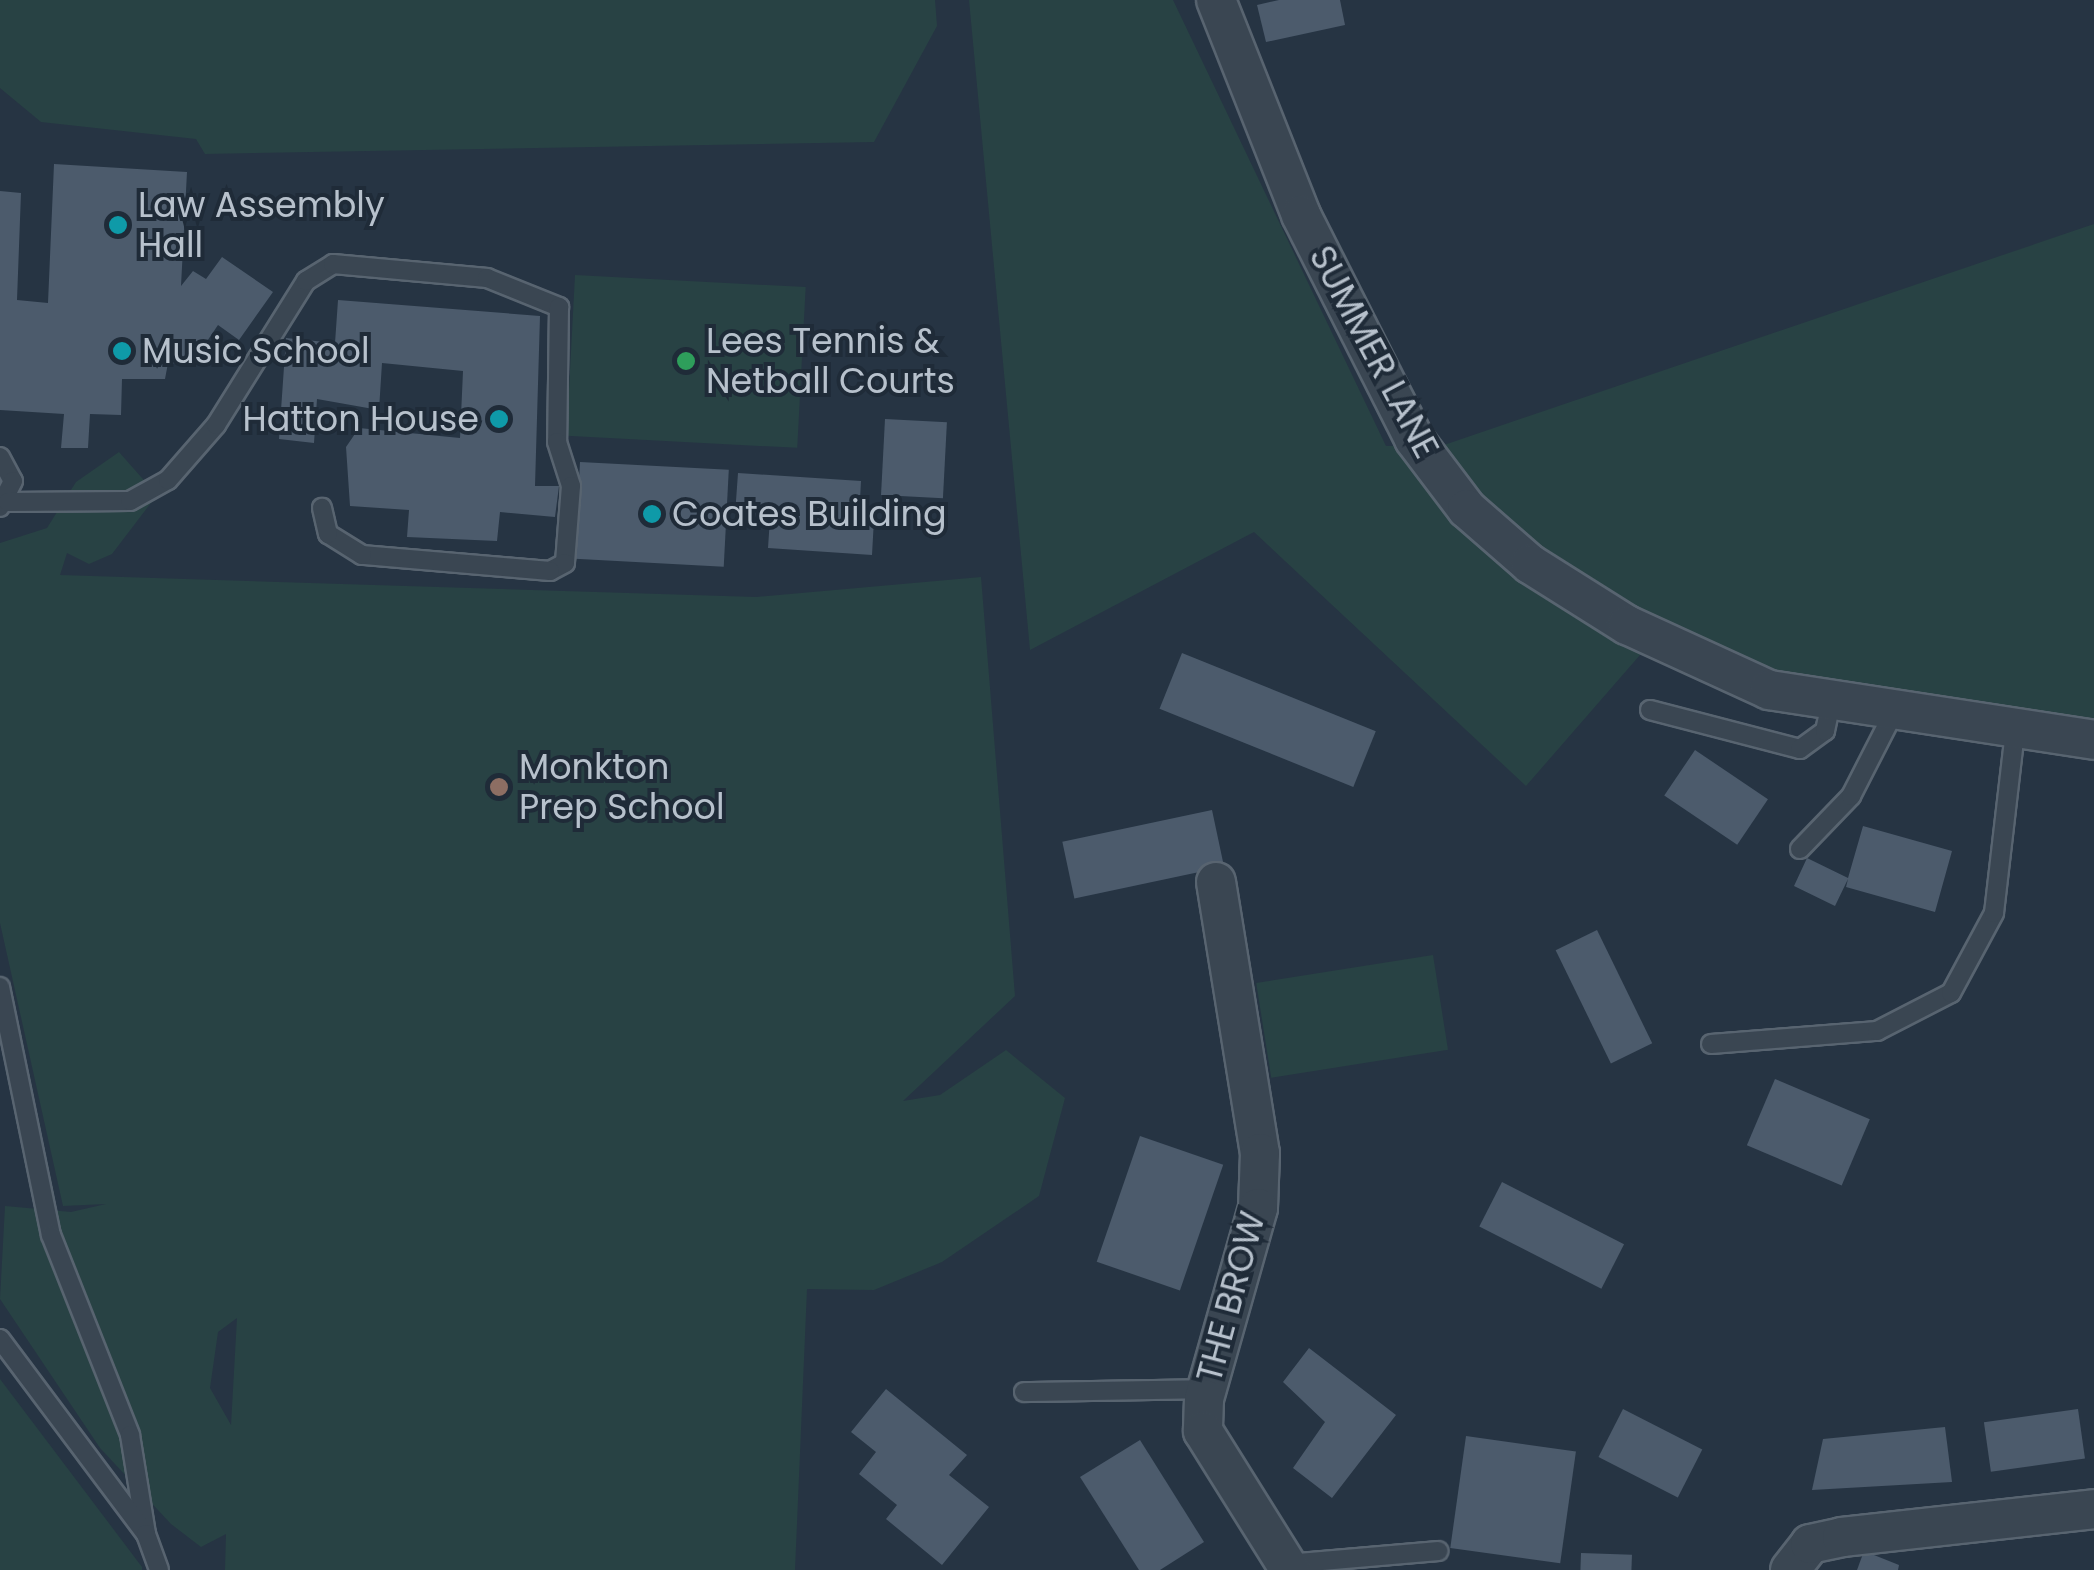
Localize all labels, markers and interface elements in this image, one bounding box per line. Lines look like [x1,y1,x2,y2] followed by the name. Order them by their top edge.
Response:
[138,184,385,266] place label: Law Assembly Hall
[107,214,129,236] marker: Law Assembly Hall
[1300,239,1448,465] street label: SUMMER LANE
[706,320,955,402] place label: Lees Tennis & Netball Courts
[142,330,370,372] place label: Music School
[111,340,133,362] marker: Music School
[675,350,697,372] marker: Lees Tennis & Netball Courts
[243,398,479,440] place label: Hatton House
[488,408,510,430] marker: Hatton House
[672,493,947,535] place label: Coates Building
[641,503,663,525] marker: Coates Building
[519,746,725,828] place label: Monkton Prep School
[488,776,510,798] marker: Monkton Prep School
[1188,1207,1274,1387] street label: THE BROW

